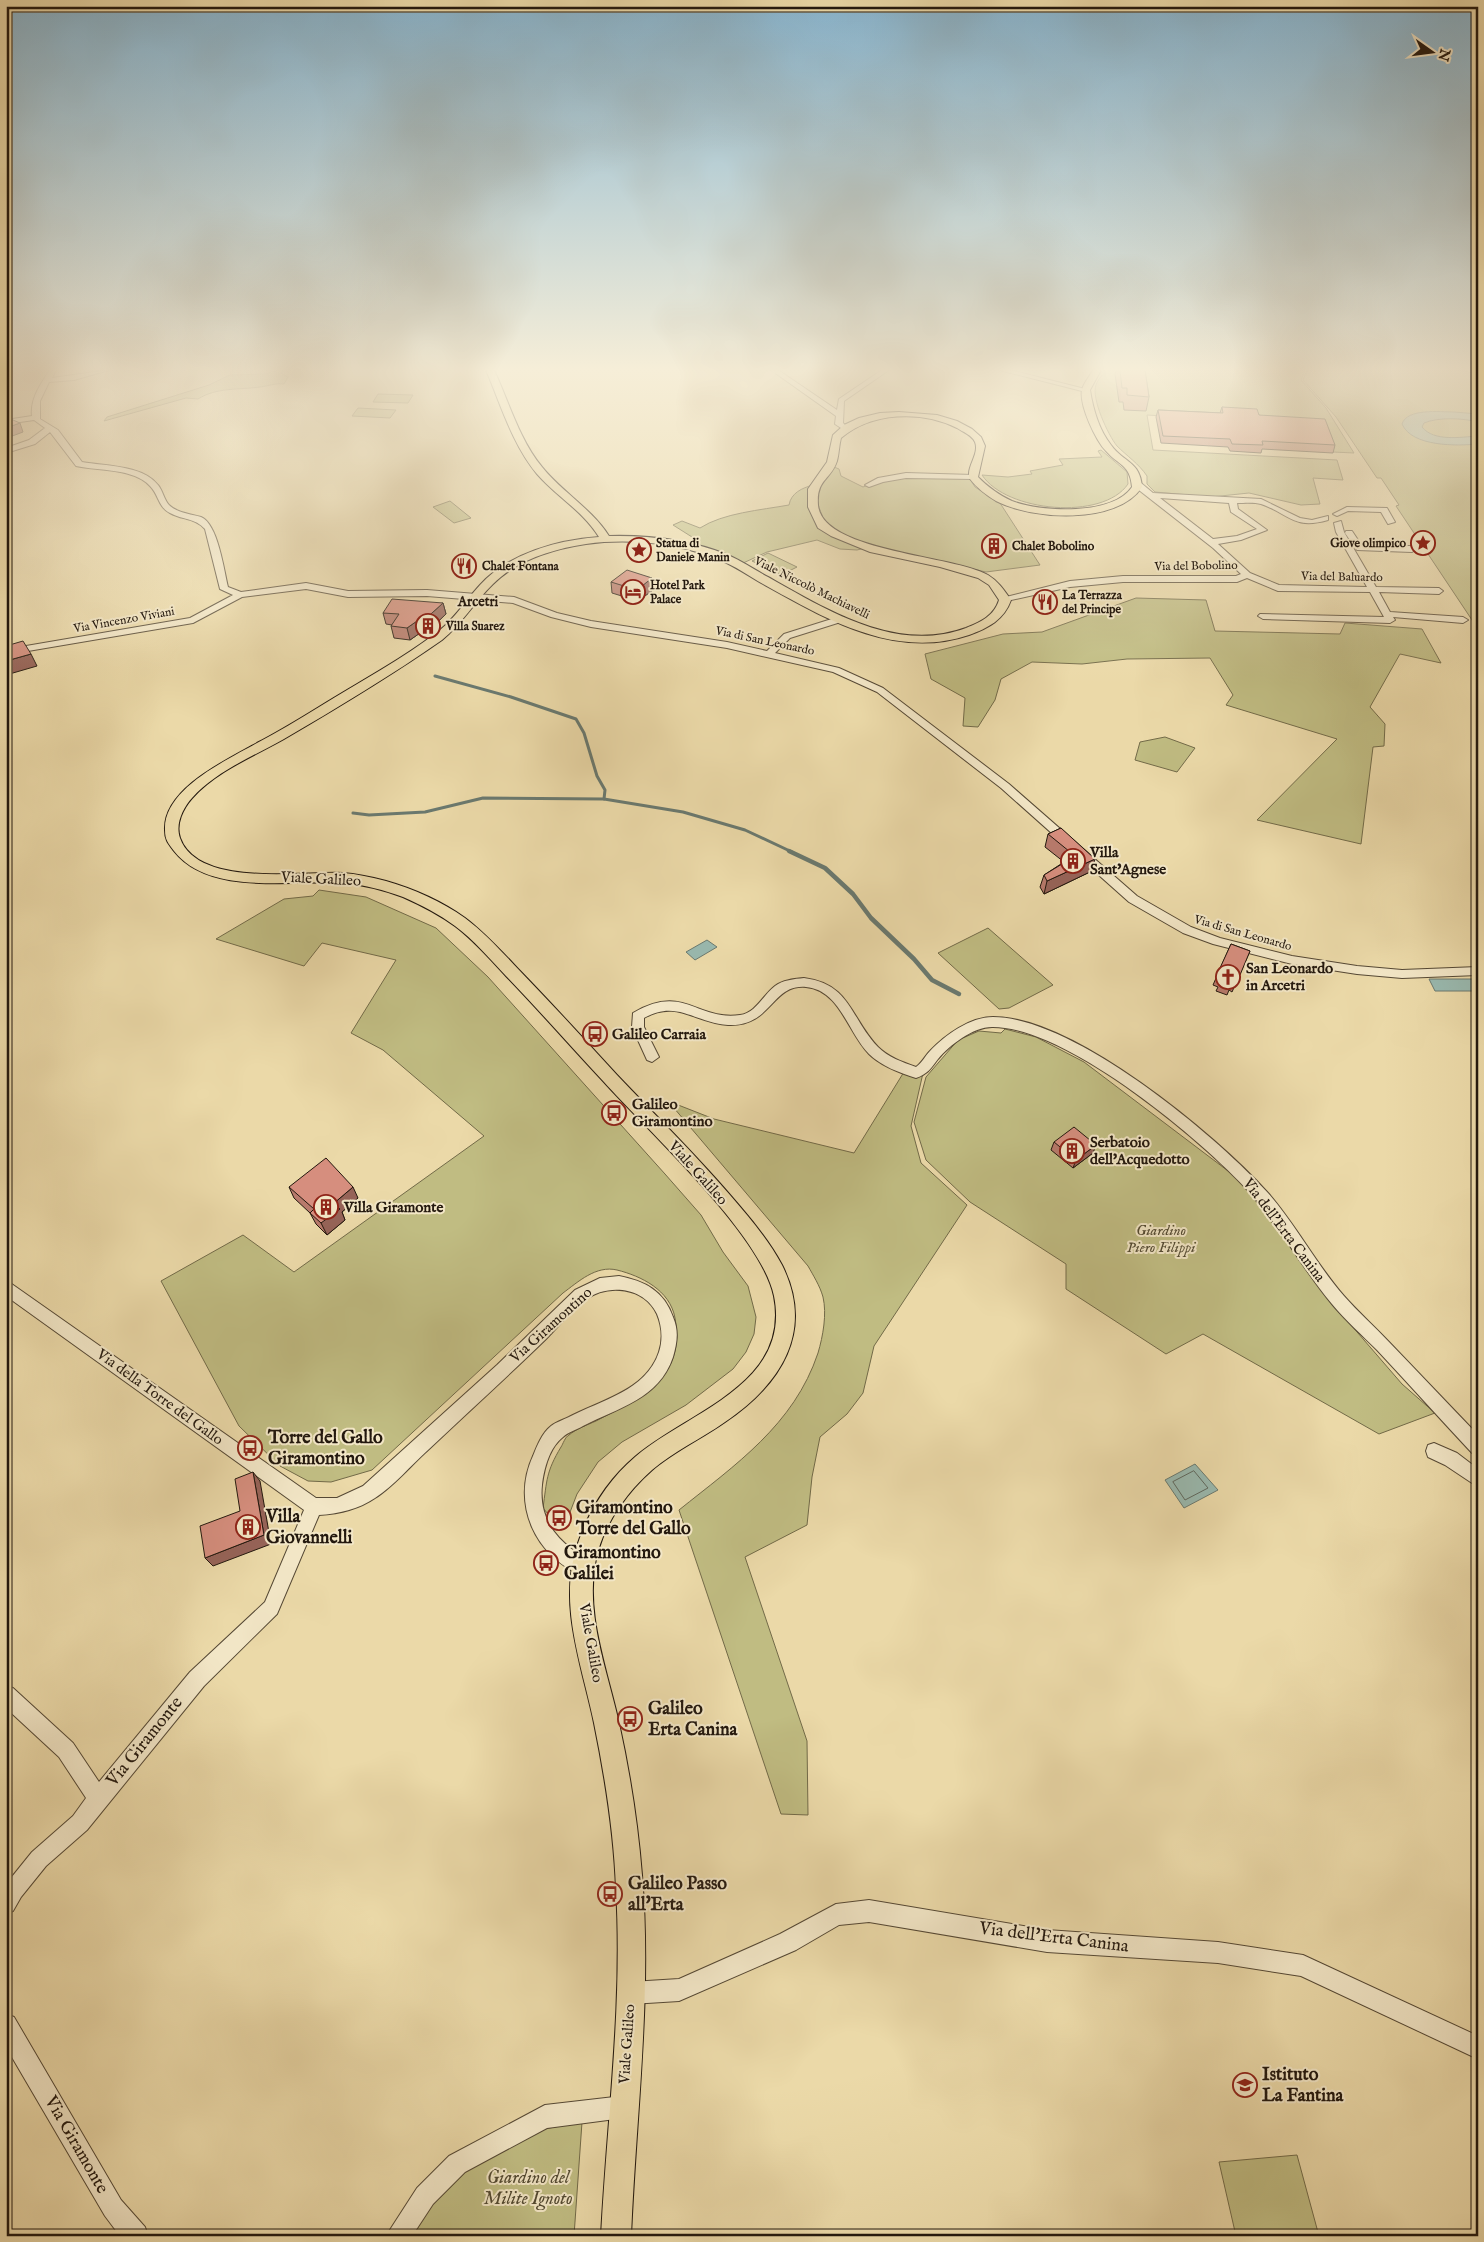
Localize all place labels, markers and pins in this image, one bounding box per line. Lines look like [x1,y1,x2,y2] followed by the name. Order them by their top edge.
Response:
[1410,530,1436,556] place icon: Giove olimpico
[981,533,1007,559] building icon: Chalet Bobolino
[656,536,730,565] place label: Statua di Daniele Manin
[1330,536,1407,552] place label: Giove olimpico
[626,537,652,563] place icon: Statua di Daniele Manin
[1012,539,1095,554] place label: Chalet Bobolino
[451,553,477,579] restaurant icon: Chalet Fontana
[482,559,560,574] place label: Chalet Fontana
[650,578,706,607] place label: Hotel Park Palace
[620,579,646,605] hotel icon: Hotel Park Palace
[1061,588,1123,618] place label: La Terrazza del Principe
[1032,589,1058,615] restaurant icon: La Terrazza del Principe
[415,613,441,639] building icon: Villa Suarez
[445,619,505,634] place label: Villa Suarez
[1089,843,1166,879] place label: Villa Sant'Agnese
[1060,848,1086,874] building icon: Villa Sant'Agnese
[1246,959,1333,995] place label: San Leonardo in Arcetri
[1215,964,1241,990] church icon: San Leonardo in Arcetri
[582,1021,608,1047] bus stop icon: Galileo Carraia
[612,1025,707,1044] place label: Galileo Carraia
[632,1095,713,1131] place label: Galileo Giramontino
[601,1100,627,1126] bus stop icon: Galileo Giramontino
[1090,1133,1190,1169] place label: Serbatoio dell'Acquedotto
[1059,1138,1085,1164] building icon: Serbatoio dell'Acquedotto
[313,1194,339,1220] building icon: Villa Giramonte
[343,1198,443,1217] place label: Villa Giramonte
[267,1427,383,1471] place label: Torre del Gallo Giramontino
[237,1435,263,1461] bus stop icon: Torre del Gallo Giramontino
[575,1497,691,1541] place label: Giramontino Torre del Gallo
[546,1505,572,1531] bus stop icon: Giramontino Torre del Gallo
[265,1506,353,1550] place label: Villa Giovannelli
[235,1514,261,1540] building icon: Villa Giovannelli
[564,1542,661,1586] place label: Giramontino Galilei
[533,1550,559,1576] bus stop icon: Giramontino Galilei
[648,1698,739,1742] place label: Galileo Erta Canina
[617,1706,643,1732] bus stop icon: Galileo Erta Canina
[628,1873,727,1917] place label: Galileo Passo all'Erta
[597,1881,623,1907] bus stop icon: Galileo Passo all'Erta
[1262,2064,1345,2108] place label: Istituto La Fantina
[1232,2072,1258,2098] school or university icon: Istituto La Fantina

